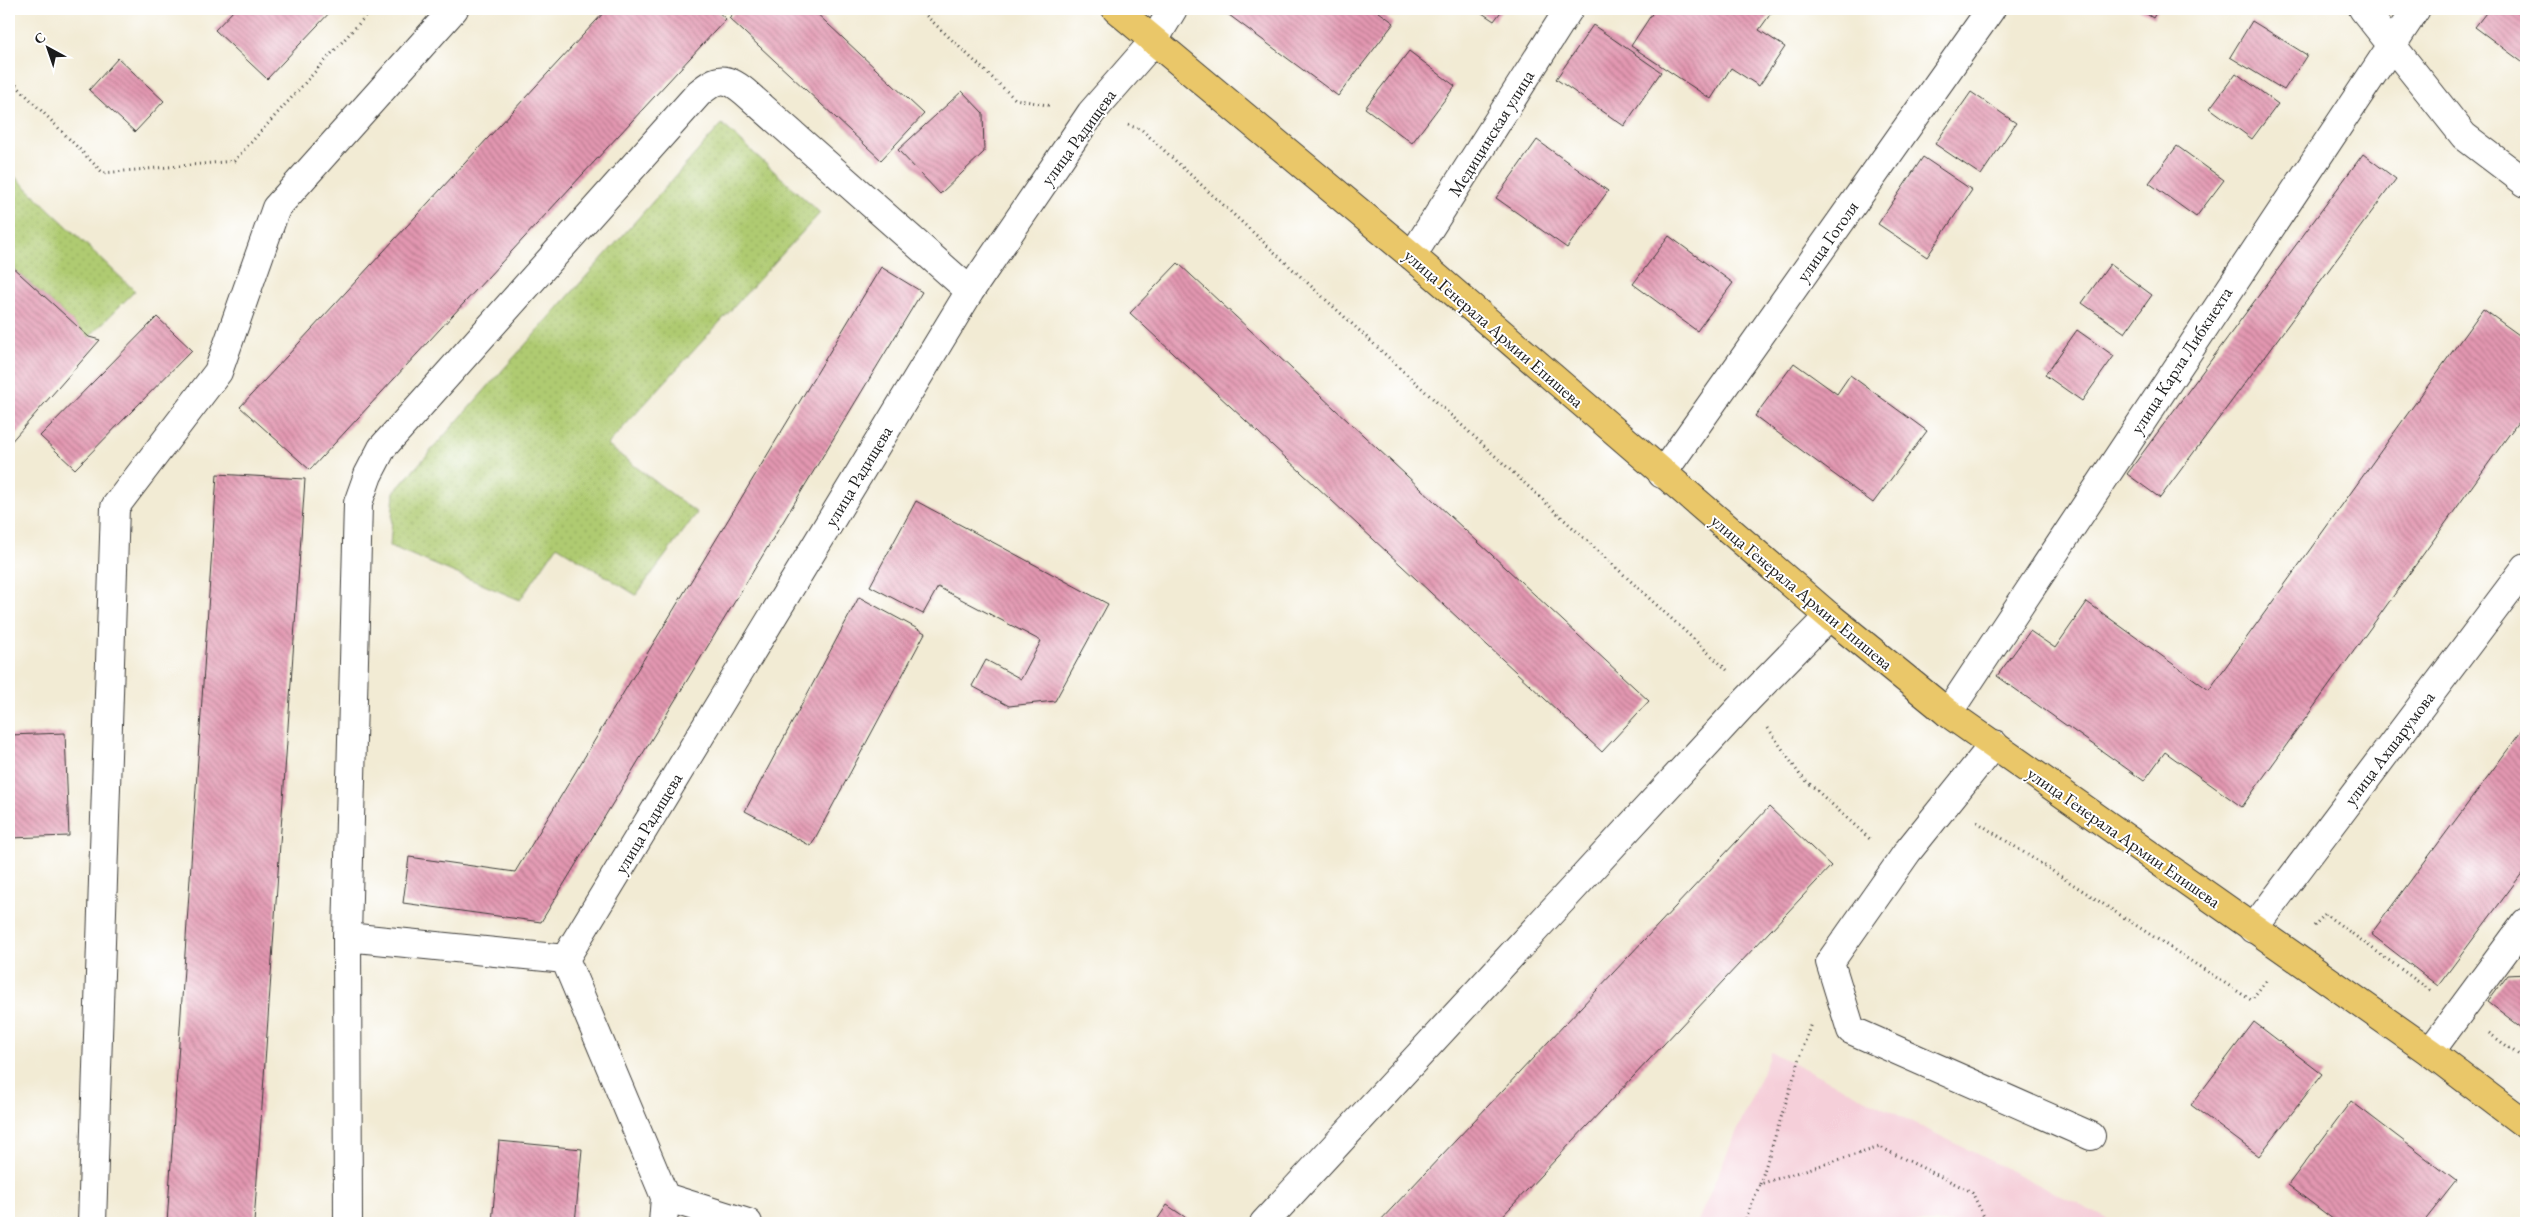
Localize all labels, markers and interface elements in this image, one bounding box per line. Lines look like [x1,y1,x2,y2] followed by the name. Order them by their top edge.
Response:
[22,22,72,72] north arrow
[30,28,49,48] text: С
[1443,65,1540,201] street label: Медицинская улица
[1035,84,1121,190] street label: улица Радищева
[1791,196,1863,286] street label: улица Гоголя
[1399,244,1589,413] street label: улица Генерала Армии Епишева
[2125,281,2238,438] street label: улица Карла Либкнехта
[819,421,898,531] street label: улица Радищева
[1706,509,1898,676] street label: улица Генерала Армии Епишева
[2339,686,2440,810] street label: улица Ахшарумова
[2023,761,2226,913] street label: улица Генерала Армии Епишева
[609,768,688,878] street label: улица Радищева

